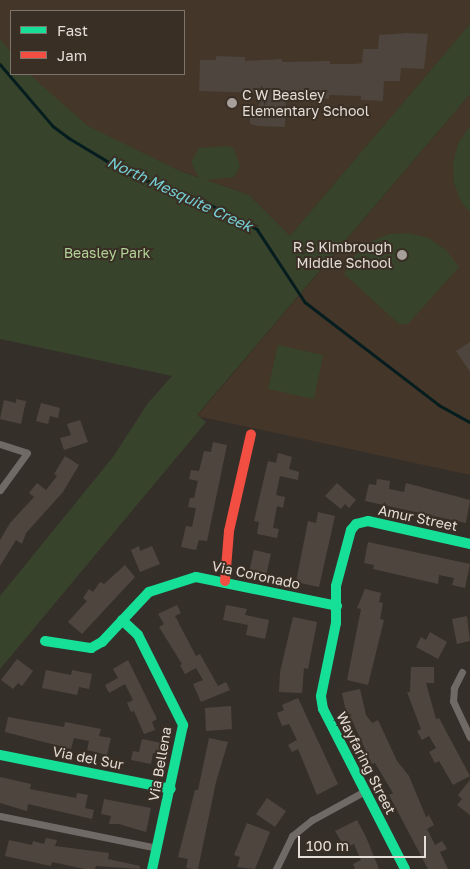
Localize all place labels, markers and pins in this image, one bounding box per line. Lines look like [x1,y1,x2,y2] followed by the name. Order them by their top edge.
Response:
[242,87,369,120] place label: C W Beasley Elementary School
[226,97,238,109] marker: C W Beasley Elementary School
[293,239,392,272] place label: R S Kimbrough Middle School
[396,249,408,261] marker: R S Kimbrough Middle School

